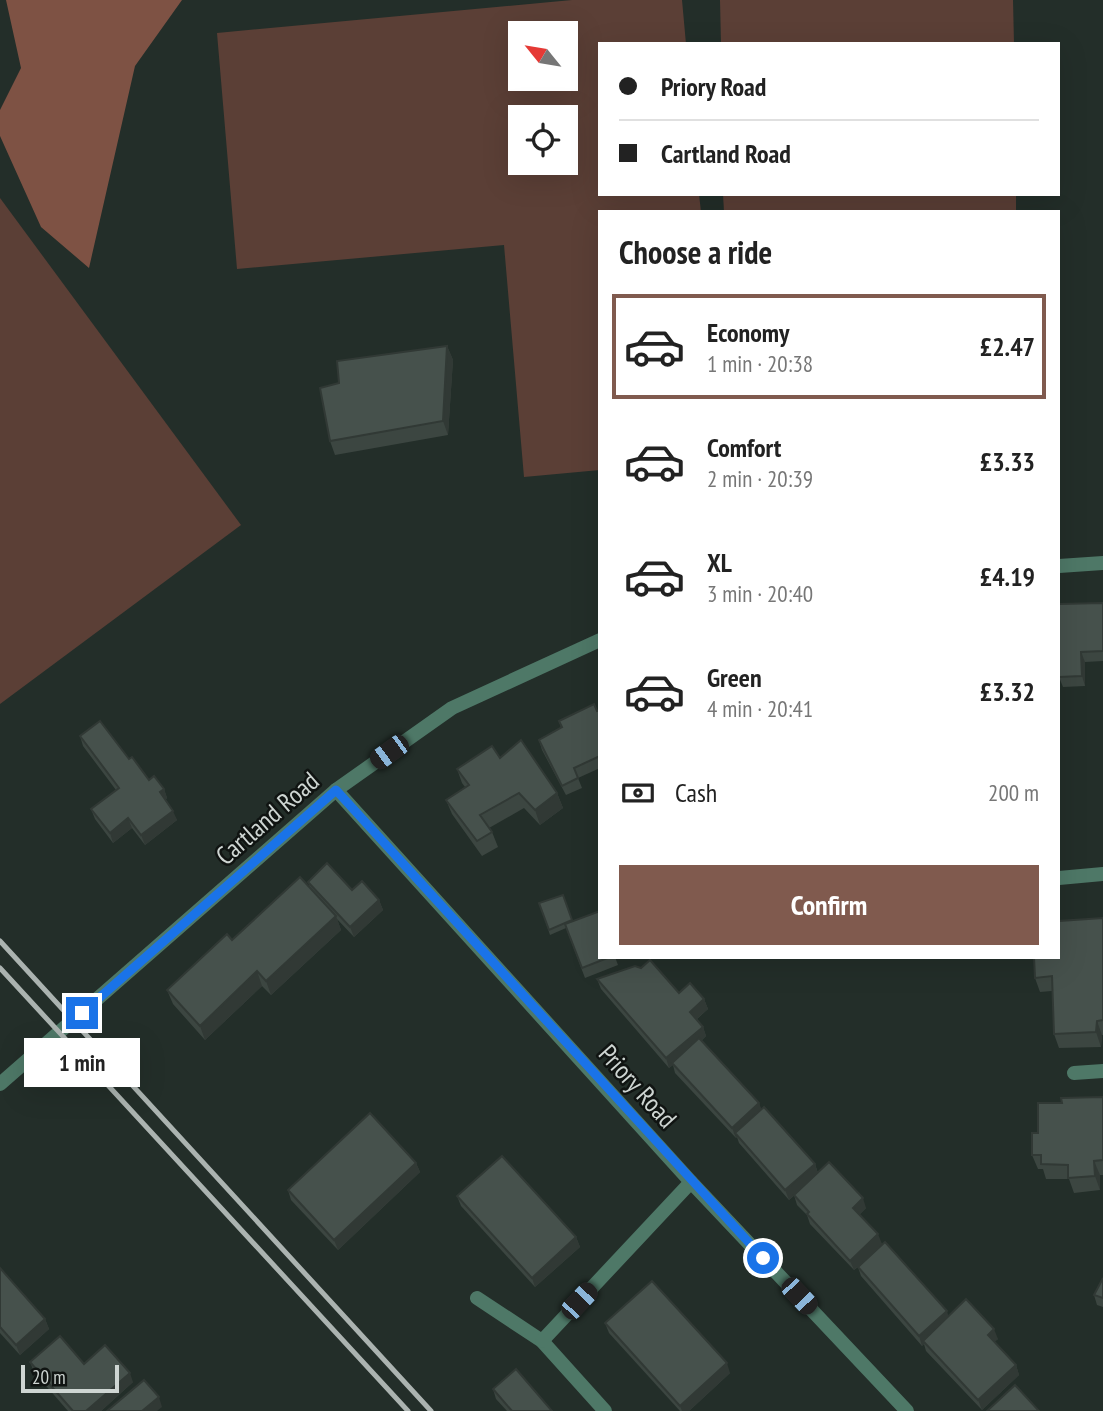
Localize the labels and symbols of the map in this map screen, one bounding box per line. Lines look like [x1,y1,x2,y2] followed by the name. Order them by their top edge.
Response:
[508,21,578,91] north arrow
[366,731,413,773] car
[209,764,325,872] street label: Cartland Road
[66,997,98,1029] route end
[592,1037,684,1135] street label: Priory Road
[24,1038,140,1086] callout: 1 min
[747,1242,779,1274] route start
[777,1273,822,1319] car
[557,1278,602,1324] car
[21,1362,119,1394] scale bar

